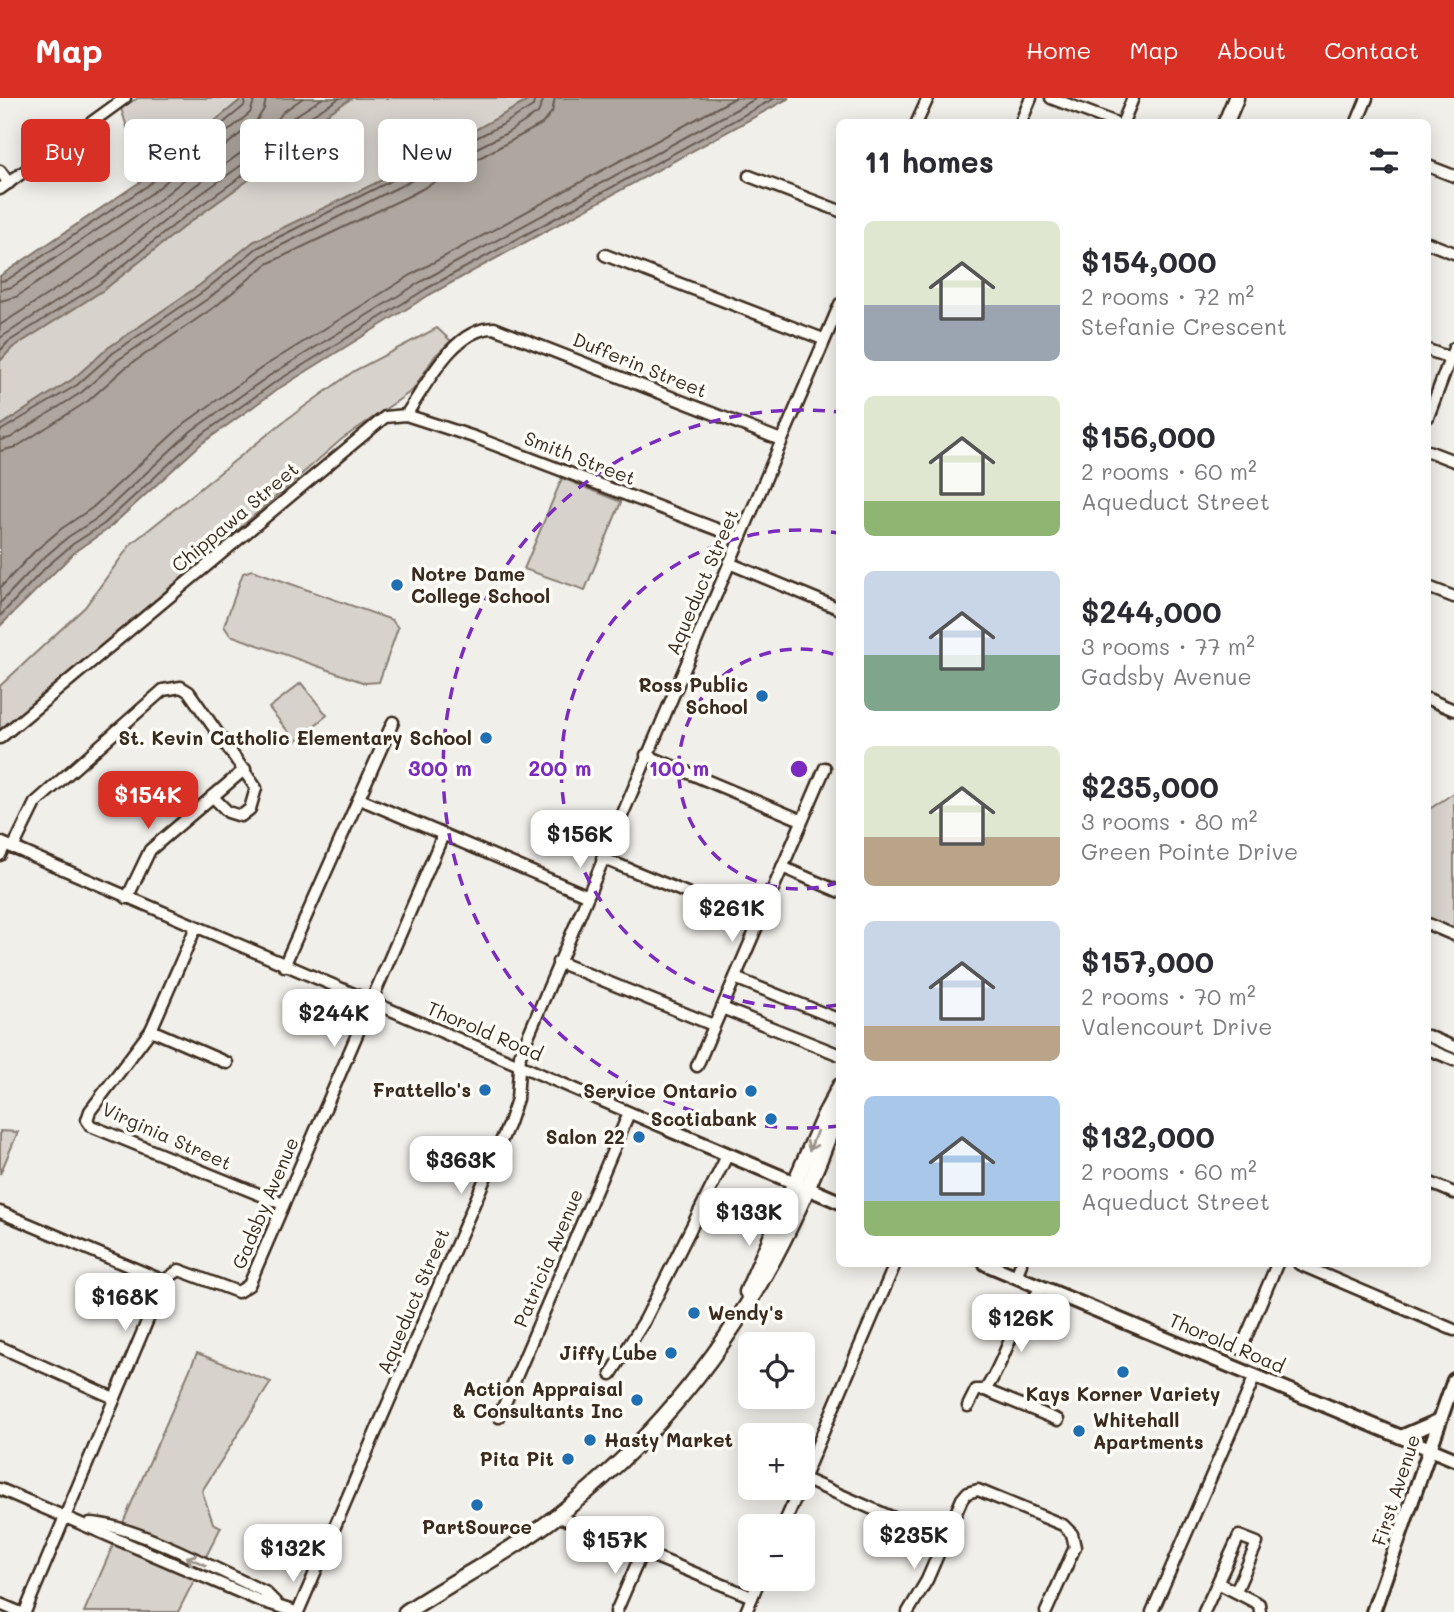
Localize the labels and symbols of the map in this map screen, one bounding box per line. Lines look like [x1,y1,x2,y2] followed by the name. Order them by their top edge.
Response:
[569,326,711,403] street label: Dufferin Street
[521,425,639,490] street label: Smith Street
[166,456,303,577] street label: Chippawa Street
[660,505,744,658] street label: Aqueduct Street
[411,561,550,608] place label: Notre Dame College School
[389,577,405,593] marker: Notre Dame College School
[638,672,748,719] place label: Ross Public School
[754,688,770,704] marker: Ross Public School
[119,725,472,750] place label: St. Kevin Catholic Elementary School
[478,730,494,746] marker: St. Kevin Catholic Elementary School
[408,754,472,781] text: 300 m
[529,754,591,781] text: 200 m
[649,754,709,781] text: 100 m
[787,757,811,781] centre of rings
[99,772,197,831] pin: $154K
[531,810,629,870] pin: $156K
[683,884,781,944] pin: $261K
[285,990,383,1049] pin: $244K
[423,995,547,1066] street label: Thorold Road
[373,1077,471,1102] place label: Frattello's
[583,1078,737,1103] place label: Service Ontario
[477,1082,493,1098] marker: Frattello's
[743,1083,759,1099] marker: Service Ontario
[99,1096,236,1175] street label: Virginia Street
[651,1106,757,1131] place label: Scotiabank
[763,1111,779,1127] marker: Scotiabank
[546,1124,625,1149] place label: Salon 22
[631,1129,647,1145] marker: Salon 22
[806,1130,819,1152] one-way arrow
[225,1133,304,1273] street label: Gadsby Avenue
[412,1136,510,1196] pin: $363K
[507,1185,588,1331] street label: Patricia Avenue
[700,1188,798,1248] pin: $133K
[371,1224,455,1377] street label: Aqueduct Street
[76,1274,174,1333] pin: $168K
[972,1294,1070,1354] pin: $126K
[708,1300,783,1325] place label: Wendy's
[686,1305,702,1321] marker: Wendy's
[1165,1307,1289,1378] street label: Thorold Road
[559,1340,657,1365] place label: Jiffy Lube
[663,1345,679,1361] marker: Jiffy Lube
[1115,1364,1131,1380] marker: Kays Korner Variety
[452,1376,623,1423] place label: Action Appraisal & Consultants Inc
[1026,1381,1220,1406] place label: Kays Korner Variety
[629,1392,645,1408] marker: Action Appraisal & Consultants Inc
[1093,1407,1204,1454] place label: Whitehall Apartments
[1071,1423,1087,1439] marker: Whitehall Apartments
[604,1427,733,1452] place label: Hasty Market
[1366,1431,1425,1549] street label: First Avenue
[582,1432,598,1448] marker: Hasty Market
[480,1446,554,1471] place label: Pita Pit
[560,1451,576,1467] marker: Pita Pit
[469,1497,485,1513] marker: PartSource
[865,1512,963,1571] pin: $235K
[422,1514,532,1539] place label: PartSource
[566,1516,664,1576] pin: $157K
[244,1524,342,1584] pin: $132K
[186,1554,208,1567] one-way arrow

